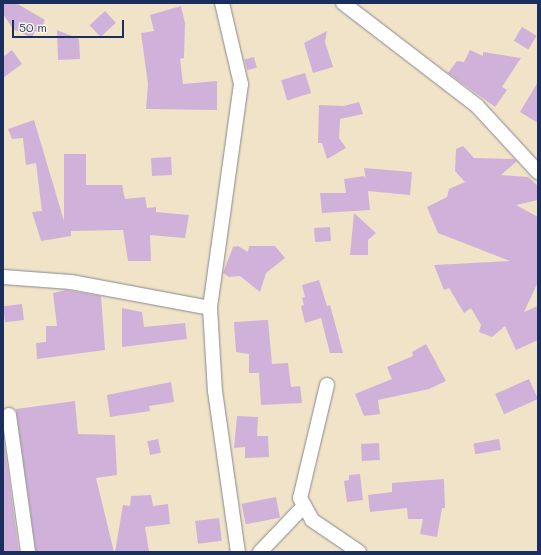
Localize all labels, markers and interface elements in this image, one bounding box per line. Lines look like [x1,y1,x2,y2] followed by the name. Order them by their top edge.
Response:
[14,12,126,38] scale bar
[19,19,47,35] text: 50 m

